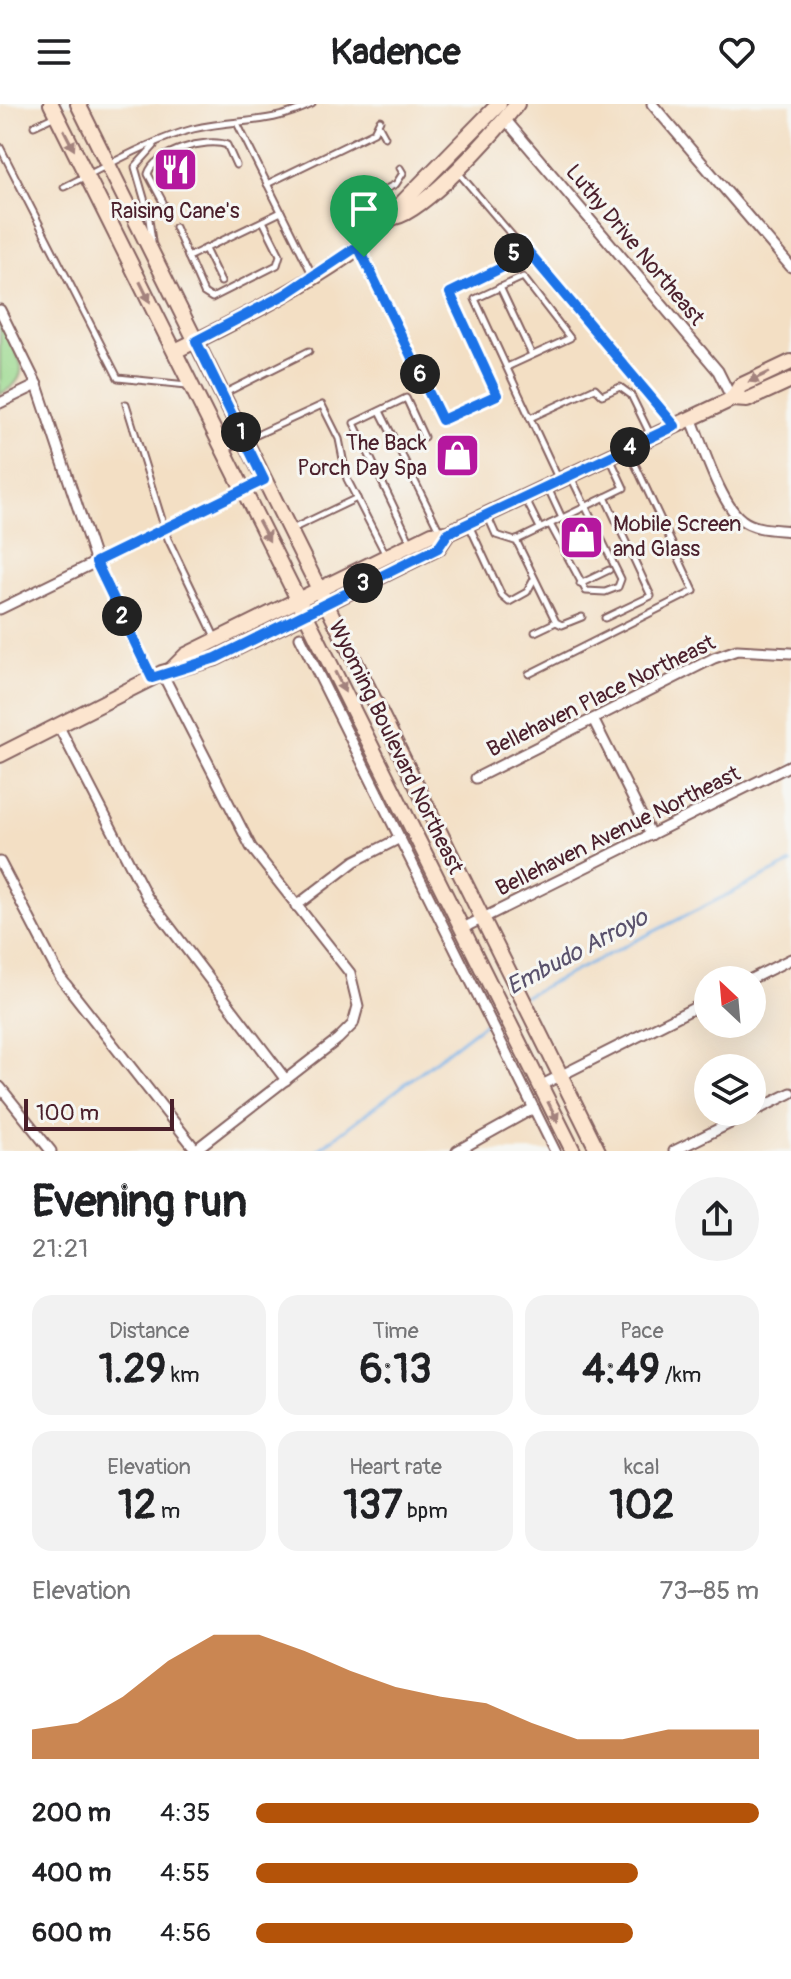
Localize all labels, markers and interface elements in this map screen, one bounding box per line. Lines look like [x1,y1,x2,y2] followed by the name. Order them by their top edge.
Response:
[32,30,76,74] icon: menu
[331,30,460,75] text: Kadence
[715,30,759,74] icon: heart
[63,128,76,151] one-way arrow
[151,146,199,194] restaurant icon: Raising Cane's
[559,159,711,331] street label: Luthy Drive Northeast
[330,175,398,257] pin
[342,187,386,231] icon: arrive
[110,197,240,225] place label: Raising Cane's
[494,233,534,273] pin: 5
[508,239,520,267] text: 5
[138,280,152,303] one-way arrow
[400,354,440,394] pin: 6
[414,360,426,388] text: 6
[747,371,770,384] one-way arrow
[221,412,261,452] pin: 1
[237,418,245,446] text: 1
[610,427,650,467] pin: 4
[297,429,427,482] place label: The Back Porch Day Spa
[434,432,482,480] shop icon: The Back Porch Day Spa
[624,433,636,461] text: 4
[613,510,741,563] place label: Mobile Screen and Glass
[558,513,606,561] shop icon: Mobile Screen and Glass
[258,519,271,542] one-way arrow
[343,563,383,603] pin: 3
[357,569,369,597] text: 3
[102,596,142,636] pin: 2
[116,602,128,630] text: 2
[322,616,470,879] street label: Wyoming Boulevard Northeast
[482,628,720,764] street label: Bellehaven Place Northeast
[333,671,347,694] one-way arrow
[491,759,745,902] street label: Bellehaven Avenue Northeast
[502,902,654,1001] water label: Embudo Arroyo
[694,966,766,1038] north arrow
[694,966,766,1126] map controls
[694,1054,766,1126] button: layers
[24,1095,174,1131] scale bar
[36,1099,99,1127] text: 100 m
[546,1100,560,1123] one-way arrow
[32,1175,247,1230] text: Evening run
[675,1177,759,1261] button: share
[32,1233,88,1265] text: 21:21
[109,1317,189,1345] text: Distance
[373,1317,418,1345] text: Time
[620,1317,664,1345] text: Pace
[99,1345,166,1394] text: 1.29
[360,1345,431,1394] text: 6:13
[582,1345,660,1394] text: 4:49
[166,1361,200,1389] text: km
[660,1361,701,1389] text: /km
[107,1453,191,1481] text: Elevation
[349,1453,442,1481] text: Heart rate
[624,1453,660,1481] text: kcal
[118,1481,156,1530] text: 12
[343,1481,402,1530] text: 137
[609,1481,674,1530] text: 102
[156,1497,180,1525] text: m
[402,1497,448,1525] text: bpm
[32,1575,131,1607] text: Elevation
[659,1575,759,1607] text: 73–85 m
[32,1797,111,1829] text: 200 m
[160,1797,211,1829] text: 4:35
[32,1857,111,1889] text: 400 m
[160,1857,210,1889] text: 4:55
[32,1917,111,1949] text: 600 m
[160,1917,211,1949] text: 4:56

